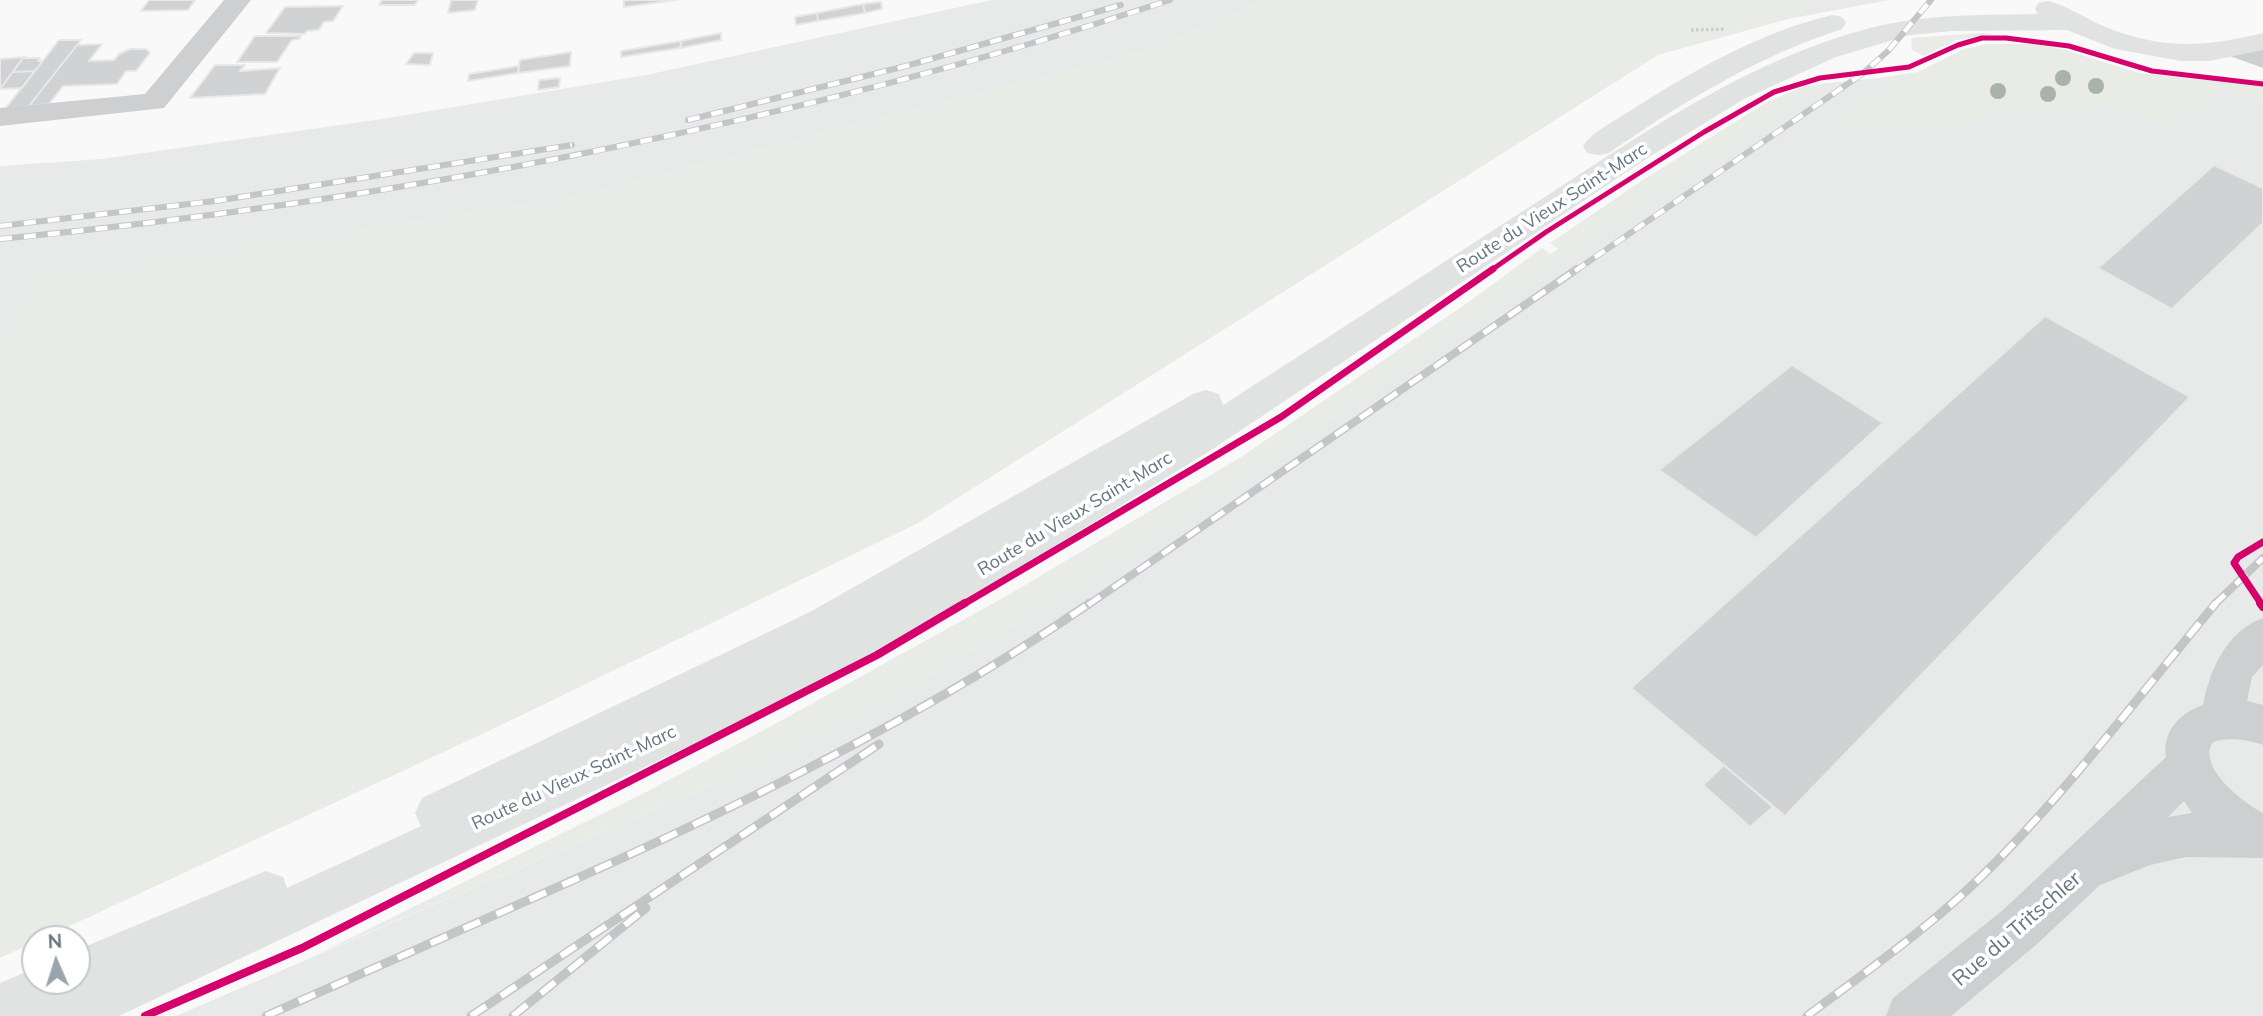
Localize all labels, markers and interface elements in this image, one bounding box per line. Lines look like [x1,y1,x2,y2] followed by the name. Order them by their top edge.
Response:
[1453,138,1651,278] street label: Route du Vieux Saint-Marc
[974,447,1176,581] street label: Route du Vieux Saint-Marc
[468,721,680,835] street label: Route du Vieux Saint-Marc
[1948,866,2086,992] street label: Rue du Tritschler
[21,925,91,995] north arrow
[47,929,63,953] text: N

